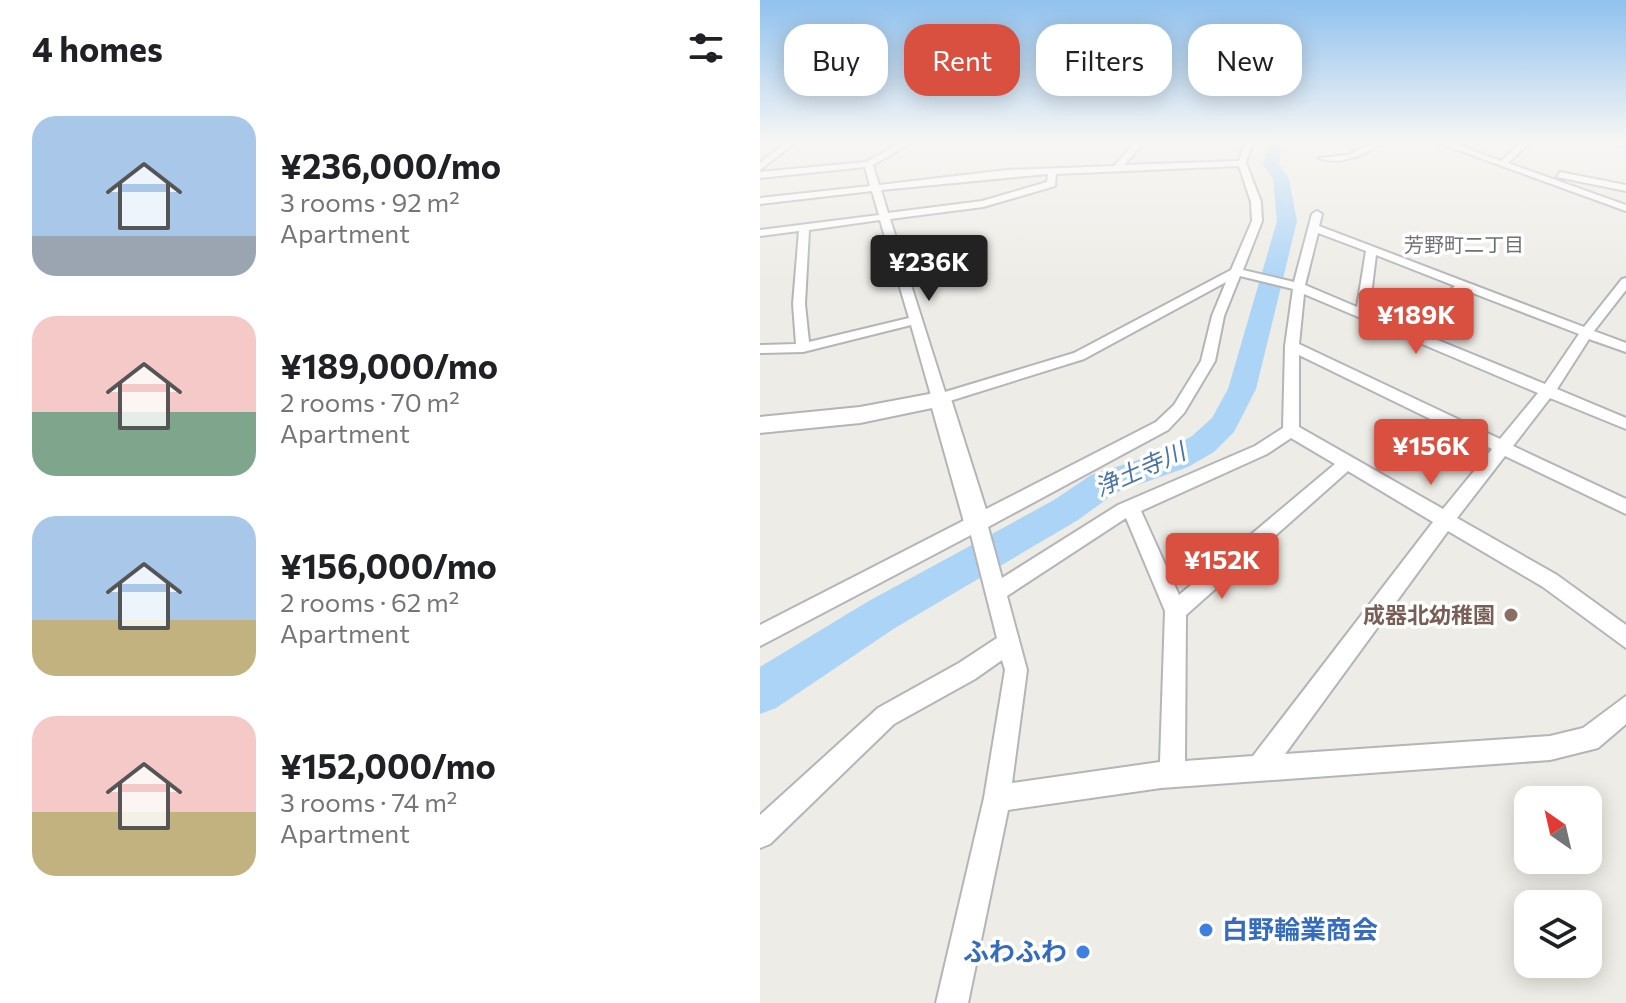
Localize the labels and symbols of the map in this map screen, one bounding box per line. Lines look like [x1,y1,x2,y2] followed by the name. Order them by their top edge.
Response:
[1404,232,1524,256] district label: 芳野町二丁目
[873,235,985,303] pin: ¥236K
[1360,288,1472,356] pin: ¥189K
[1375,419,1487,487] pin: ¥156K
[1090,435,1192,501] water label: 浄土寺川
[1166,533,1278,601] pin: ¥152K
[1363,601,1495,628] place label: 成器北幼稚園
[1502,606,1520,624] marker: 成器北幼稚園
[1514,786,1602,874] north arrow
[1222,913,1378,944] place label: 白野輪業商会
[1197,921,1215,939] marker: 白野輪業商会
[963,935,1067,966] place label: ふわふわ
[1074,943,1092,961] marker: ふわふわ

